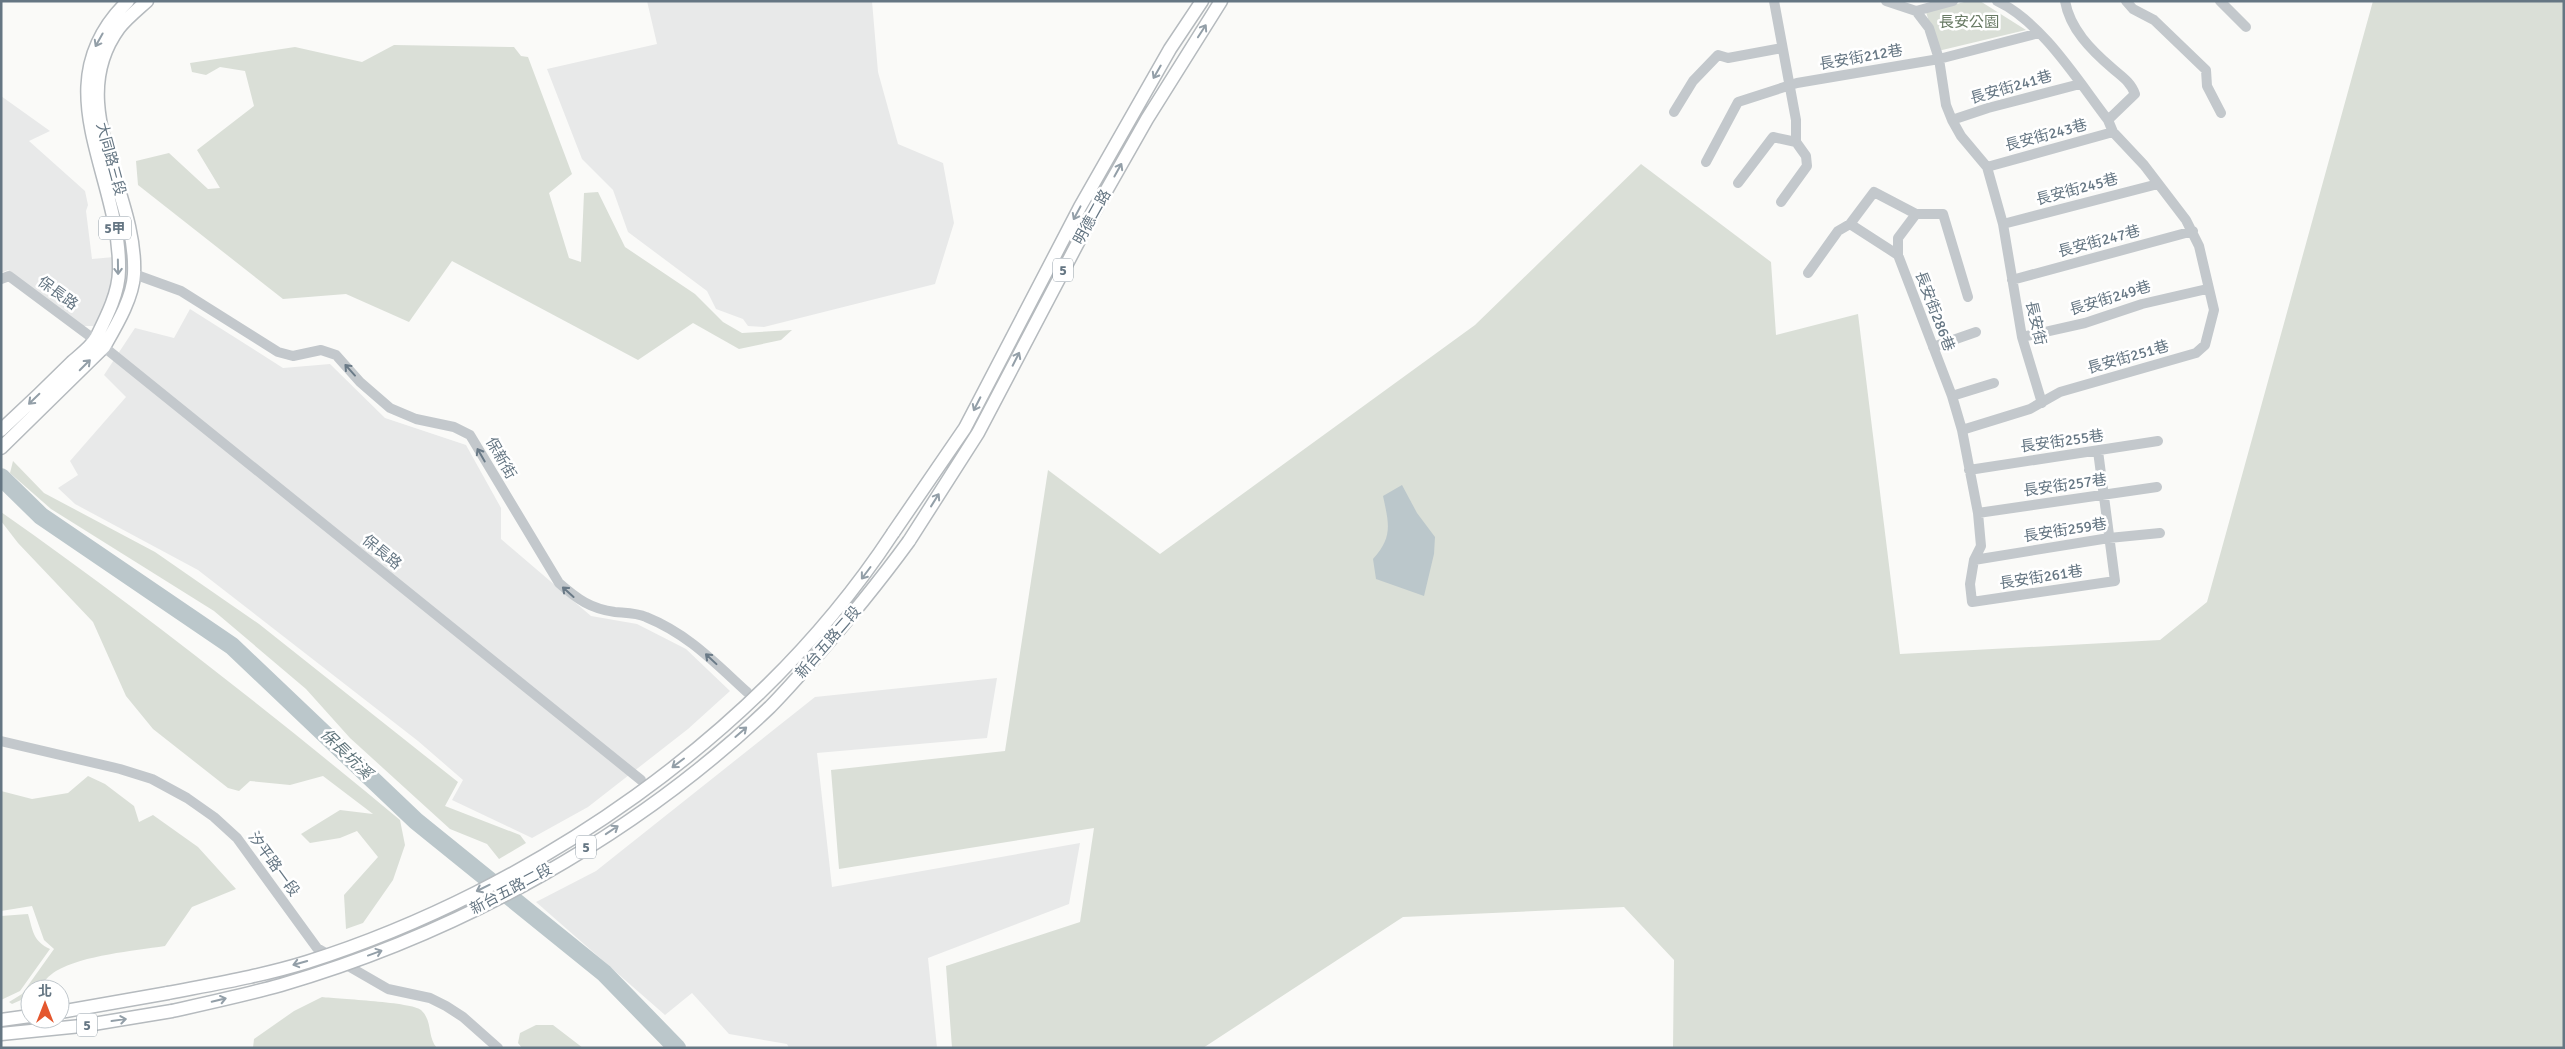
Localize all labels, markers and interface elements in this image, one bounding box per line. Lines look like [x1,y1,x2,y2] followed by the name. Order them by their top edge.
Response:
[1939,13,1999,31] park label: 長安公園
[1197,24,1207,38] one-way arrow
[94,32,103,47] one-way arrow
[1818,41,1904,73] street label: 長安街212巷
[1151,64,1161,78] one-way arrow
[1968,67,2054,107] street label: 長安街241巷
[2003,115,2089,155] street label: 長安街243巷
[93,120,129,198] street label: 大同路三段
[1114,163,1124,178] one-way arrow
[2034,169,2120,209] street label: 長安街245巷
[1070,186,1114,248] street label: 明德二路
[1072,206,1082,221] one-way arrow
[99,217,131,240] road number: 5甲
[2056,221,2142,261] street label: 長安街247巷
[1053,258,1073,282] road number: 5
[113,259,123,275] one-way arrow
[1911,268,1959,354] street label: 長安街286巷
[35,272,81,314] street label: 保長路
[2067,277,2153,319] street label: 長安街249巷
[2022,299,2050,347] street label: 長安街
[2085,337,2171,377] street label: 長安街251巷
[1012,352,1021,367] one-way arrow
[79,359,92,371] one-way arrow
[344,364,356,377] one-way arrow
[27,393,40,405] one-way arrow
[972,396,982,411] one-way arrow
[2019,426,2105,456] street label: 長安街255巷
[482,434,520,482] street label: 保新街
[476,448,486,462] one-way arrow
[2022,470,2108,500] street label: 長安街257巷
[930,493,940,507] one-way arrow
[2022,515,2108,545] street label: 長安街259巷
[359,531,405,573] street label: 保長路
[1998,562,2084,592] street label: 長安街261巷
[860,566,871,579] one-way arrow
[561,586,574,597] one-way arrow
[792,602,864,682] street label: 新台五路二段
[705,653,717,665] one-way arrow
[316,725,377,785] water label: 保長坑溪
[735,727,748,738] one-way arrow
[671,758,685,768] one-way arrow
[605,825,619,836] one-way arrow
[245,828,303,900] street label: 汐平路一段
[576,836,596,859] road number: 5
[467,860,555,918] street label: 新台五路二段
[475,883,490,893] one-way arrow
[367,948,382,957] one-way arrow
[293,959,309,969] one-way arrow
[20,979,70,1029] north arrow
[38,983,52,1000] text: 北
[211,995,227,1005] one-way arrow
[77,1014,97,1036] road number: 5
[111,1015,127,1025] one-way arrow

